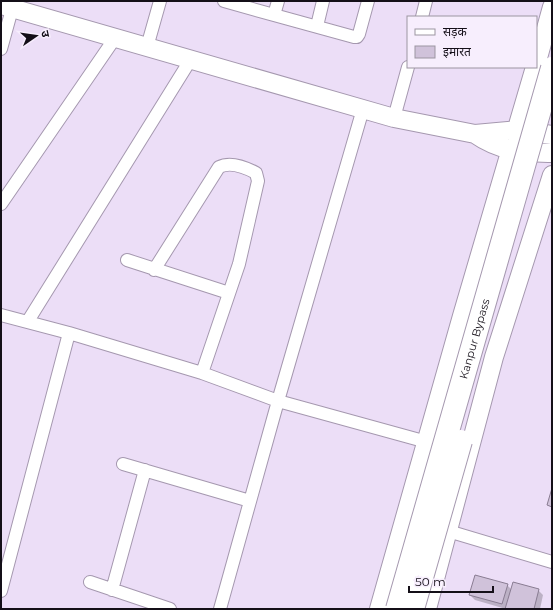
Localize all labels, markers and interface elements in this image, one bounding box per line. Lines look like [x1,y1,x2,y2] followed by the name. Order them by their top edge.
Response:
[16,16,56,56] north arrow
[407,16,537,68] legend
[443,24,468,39] text: सड़क
[38,29,53,39] text: उ
[443,44,472,59] text: इमारत
[456,297,493,381] street label: Kanpur Bypass
[409,568,493,594] scale bar
[415,574,446,589] text: 50 m

